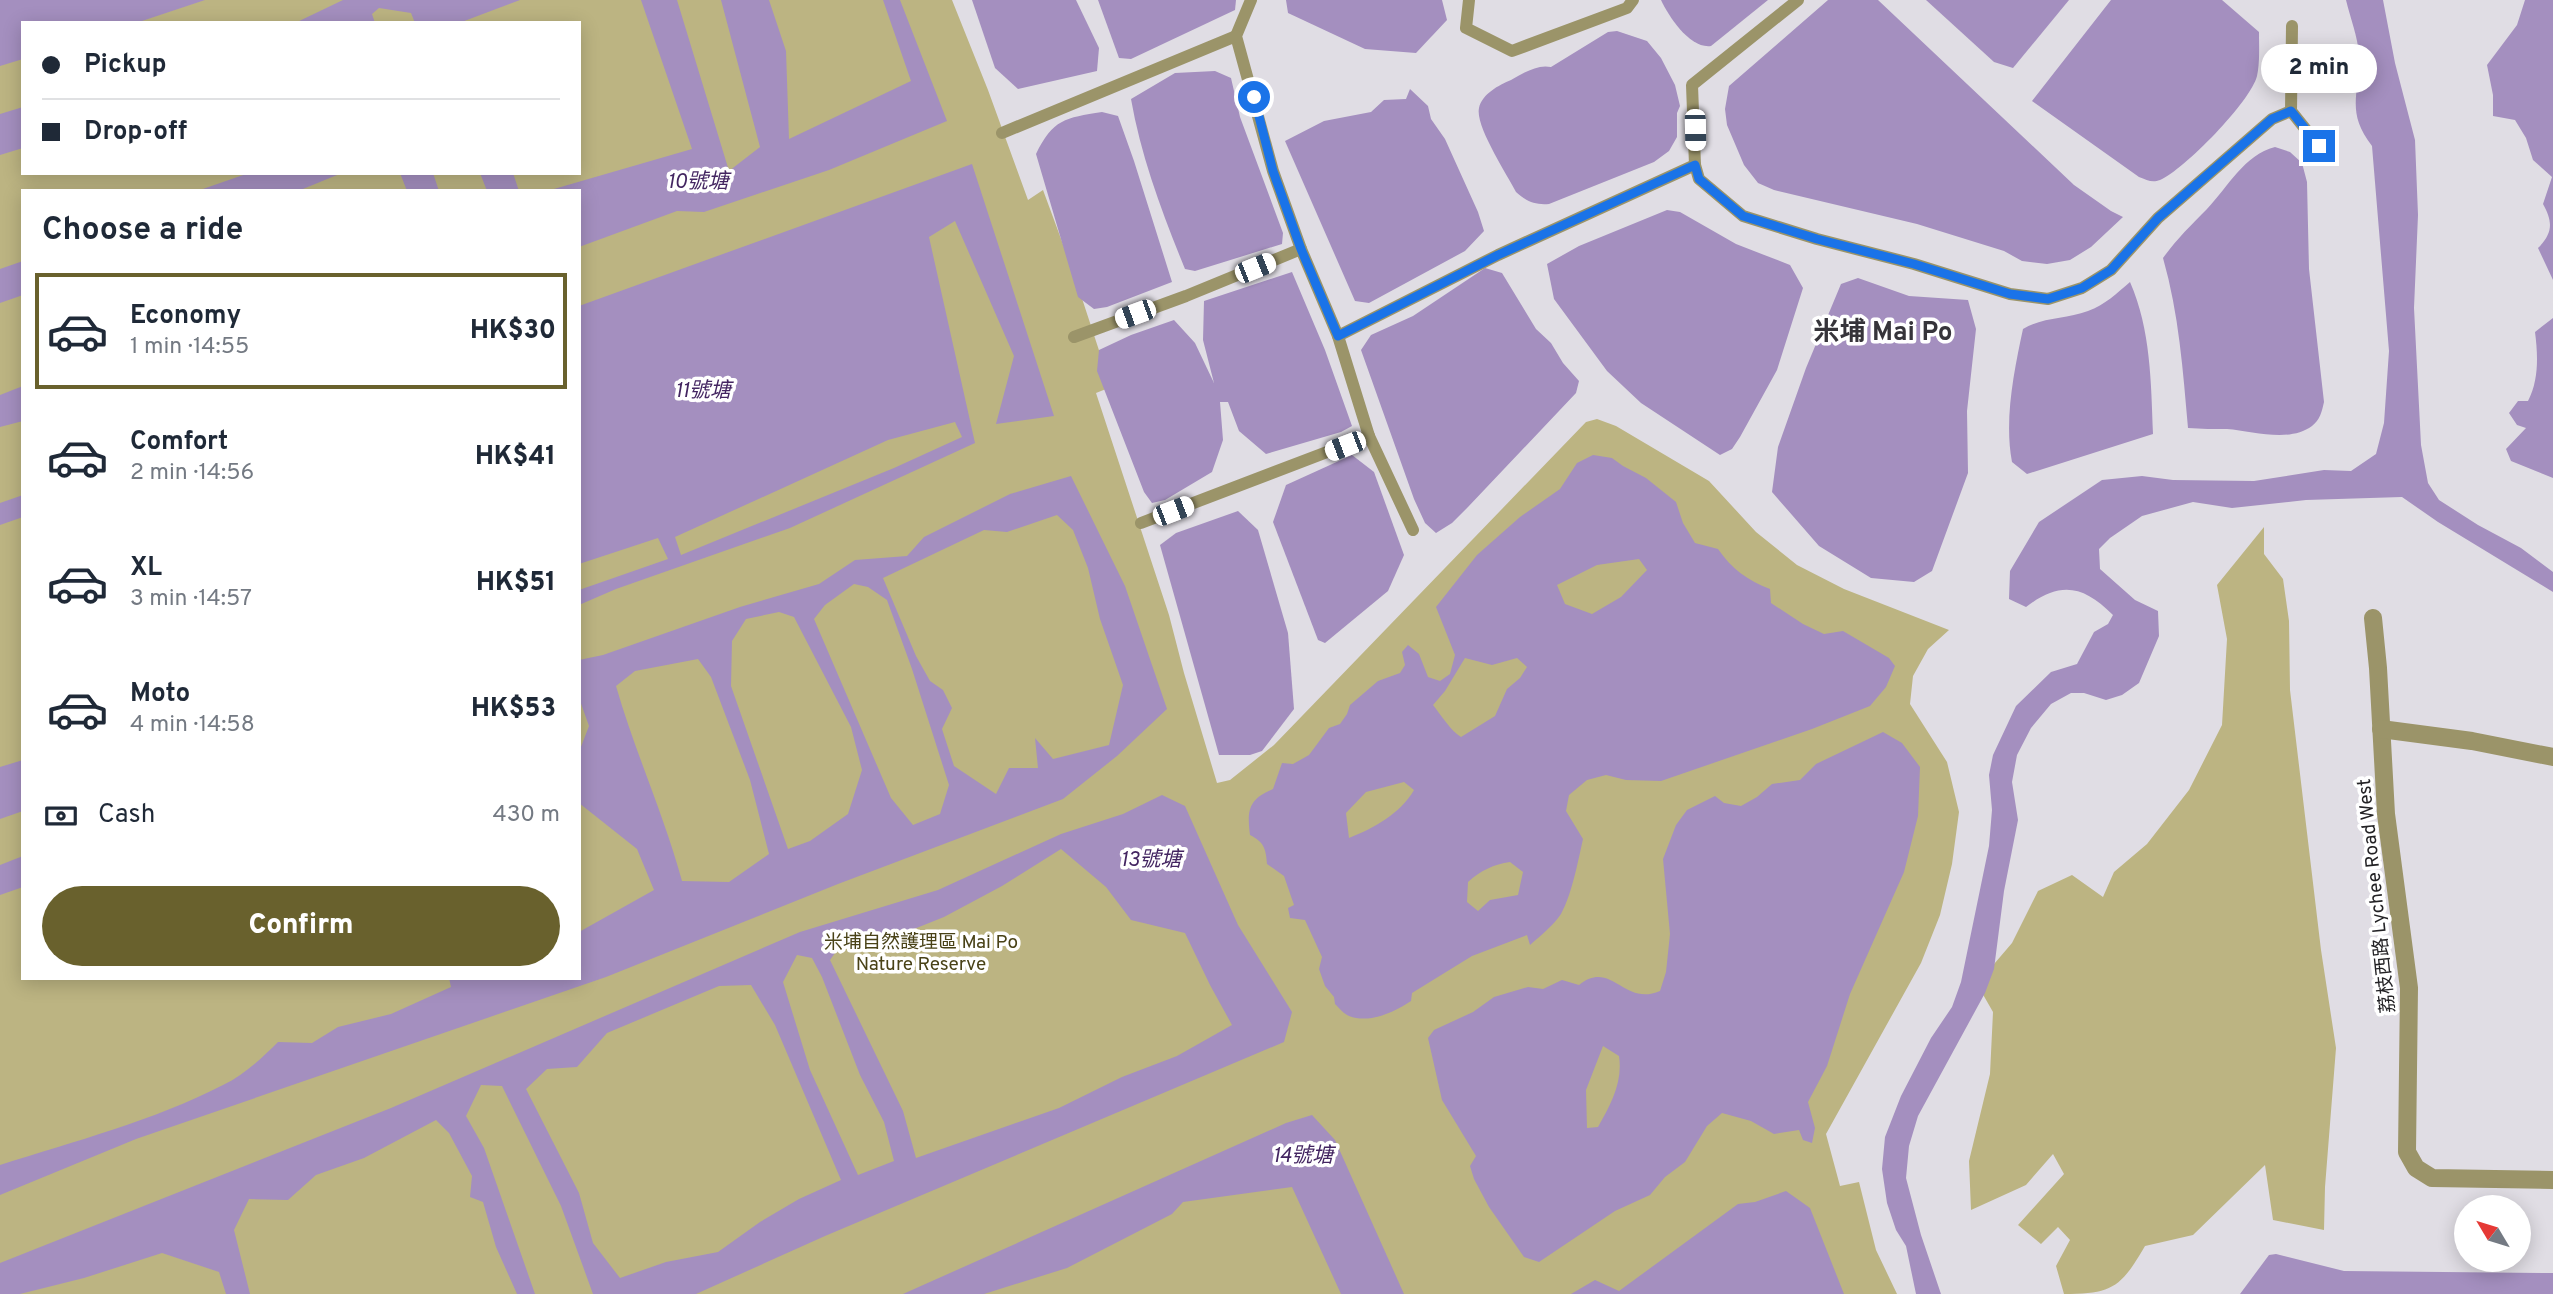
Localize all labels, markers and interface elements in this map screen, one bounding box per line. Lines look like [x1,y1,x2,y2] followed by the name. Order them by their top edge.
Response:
[2261,44,2377,94] callout: 2 min
[84,49,167,82] text: Pickup
[2289,54,2349,83] text: 2 min
[1238,81,1270,113] route start
[1685,109,1706,151] car
[84,116,187,149] text: Drop-off
[2303,130,2335,162] route end
[667,169,732,196] water label: 10號塘
[42,211,243,251] text: Choose a ride
[1232,250,1279,286] car
[1112,297,1159,331] car
[46,300,109,363] icon: car
[130,300,241,333] text: Economy
[470,315,556,348] text: HK$30
[1814,317,1952,350] district label: 米埔 Mai Po
[130,333,249,362] text: 1 min · 14:55
[675,378,734,405] water label: 11號塘
[46,426,109,489] icon: car
[130,426,228,459] text: Comfort
[1322,429,1369,463] car
[475,441,556,474] text: HK$41
[130,459,254,488] text: 2 min · 14:56
[1150,494,1197,528] car
[46,552,109,615] icon: car
[130,552,162,585] text: XL
[476,567,556,600] text: HK$51
[130,585,252,614] text: 3 min · 14:57
[46,678,109,741] icon: car
[130,678,190,711] text: Moto
[471,693,556,726] text: HK$53
[130,711,255,740] text: 4 min · 14:58
[2353,777,2401,1014] street label: 荔枝西路 Lychee Road West
[42,797,80,835] icon: cash
[98,799,155,832] text: Cash
[492,801,560,830] text: 430 m
[1121,847,1184,874] water label: 13號塘
[42,886,560,966] button: Confirm
[824,931,1018,977] park label: 米埔自然護理區 Mai Po Nature Reserve
[1273,1143,1336,1170] water label: 14號塘
[2454,1195,2530,1272] north arrow
[2454,1195,2531,1272] map controls

